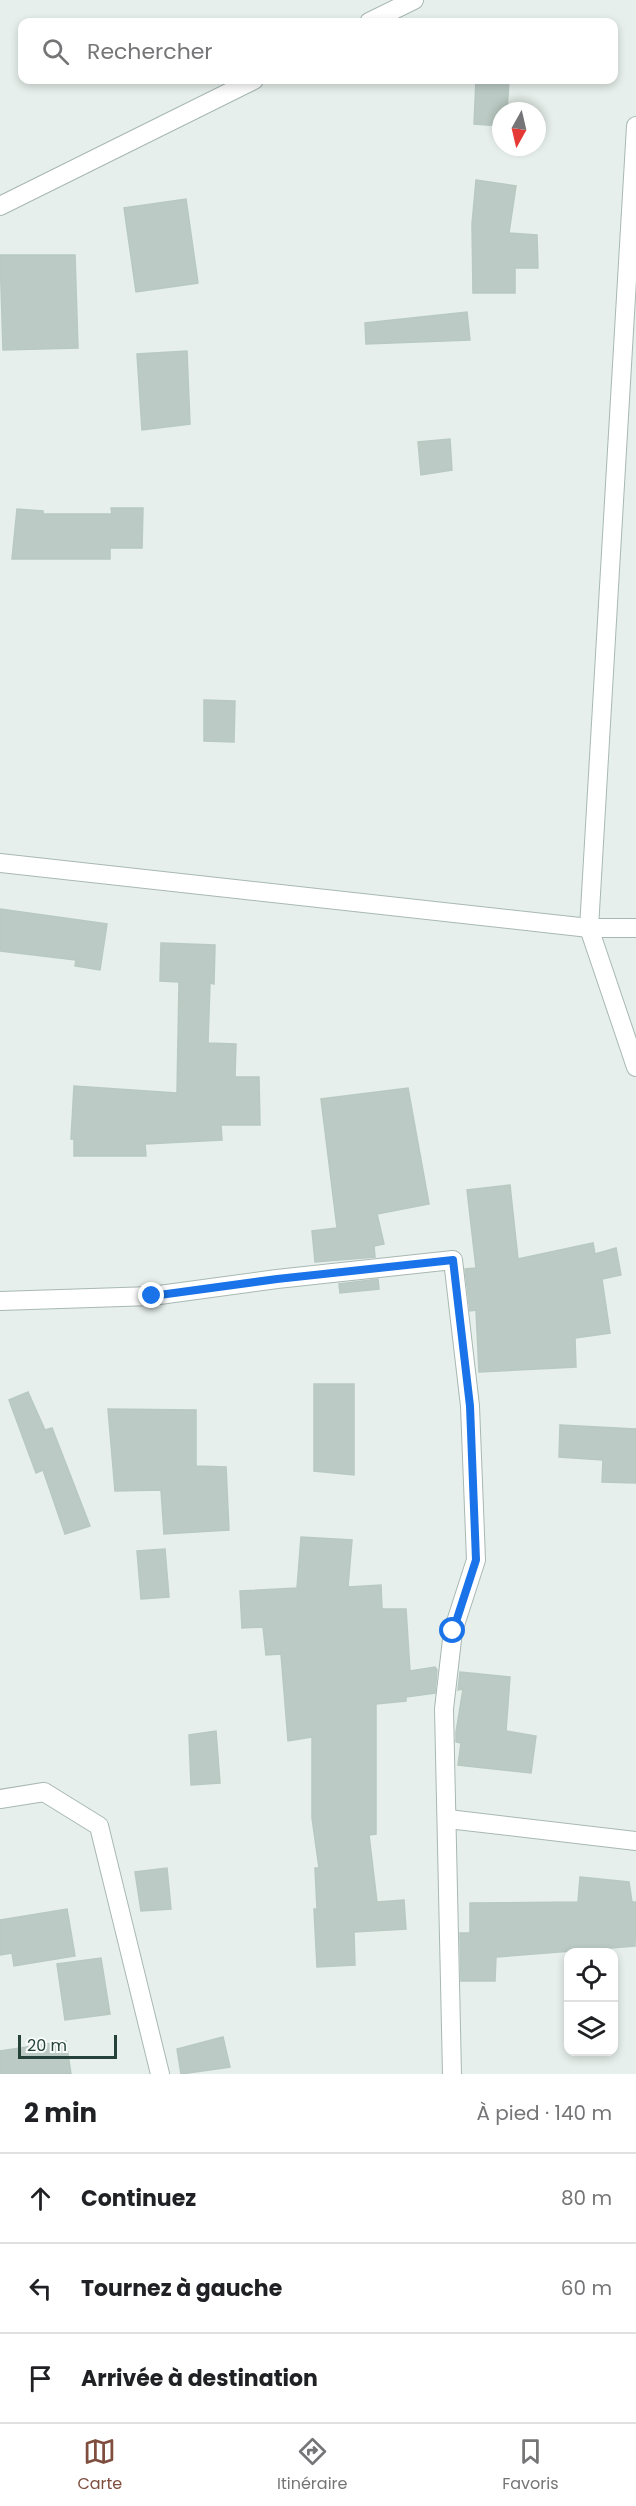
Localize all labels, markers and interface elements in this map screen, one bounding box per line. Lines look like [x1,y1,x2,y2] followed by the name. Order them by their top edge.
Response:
[18,18,618,84] search box
[39,35,72,68] icon: search
[87,36,213,67] text: Rechercher
[492,102,546,156] north arrow
[138,1282,164,1308] route end
[439,1617,465,1643] route start
[564,1948,618,2056] map controls
[564,1948,618,2002] button: locate
[564,2002,618,2056] button: layers
[18,2032,117,2060] scale bar
[27,2034,67,2057] text: 20 m
[24,2095,97,2131] text: 2 min
[476,2099,612,2127] text: À pied · 140 m
[24,2182,57,2215] icon: ahead
[81,2183,196,2214] text: Continuez
[561,2184,612,2212] text: 80 m
[24,2272,57,2305] icon: left
[81,2273,282,2304] text: Tournez à gauche
[561,2274,612,2302] text: 60 m
[24,2362,57,2395] icon: arrive
[81,2363,318,2394] text: Arrivée à destination
[77,2435,122,2496] tab: Carte
[277,2435,347,2496] tab: Itinéraire
[502,2435,559,2496] tab: Favoris

